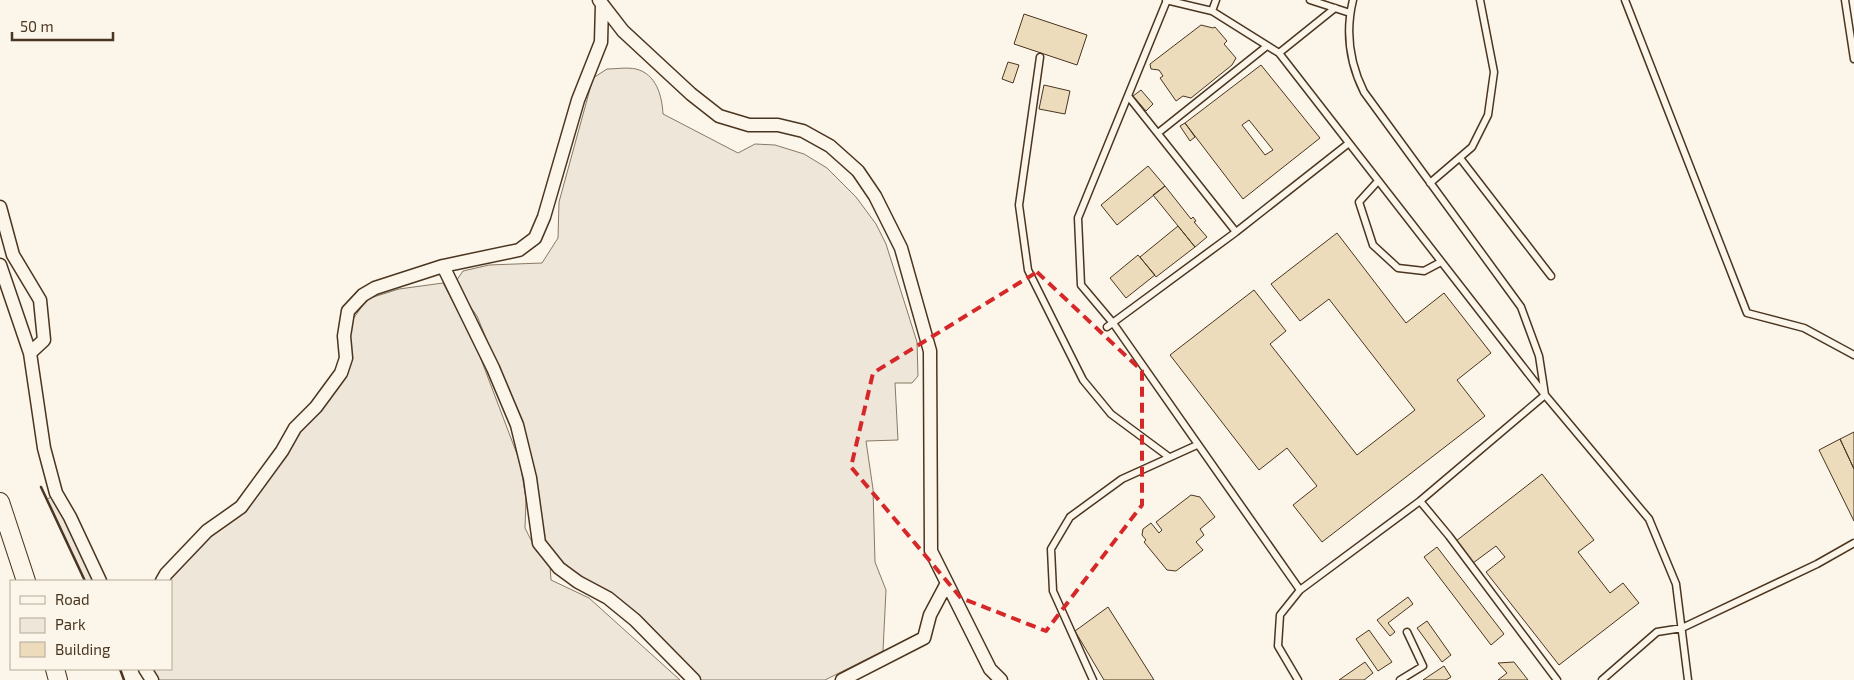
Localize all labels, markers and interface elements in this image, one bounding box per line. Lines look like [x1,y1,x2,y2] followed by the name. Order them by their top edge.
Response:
[12,10,114,42] scale bar
[20,17,54,35] text: 50 m
[10,580,172,670] legend
[55,590,90,608] text: Road
[55,615,86,633] text: Park
[55,640,111,658] text: Building

